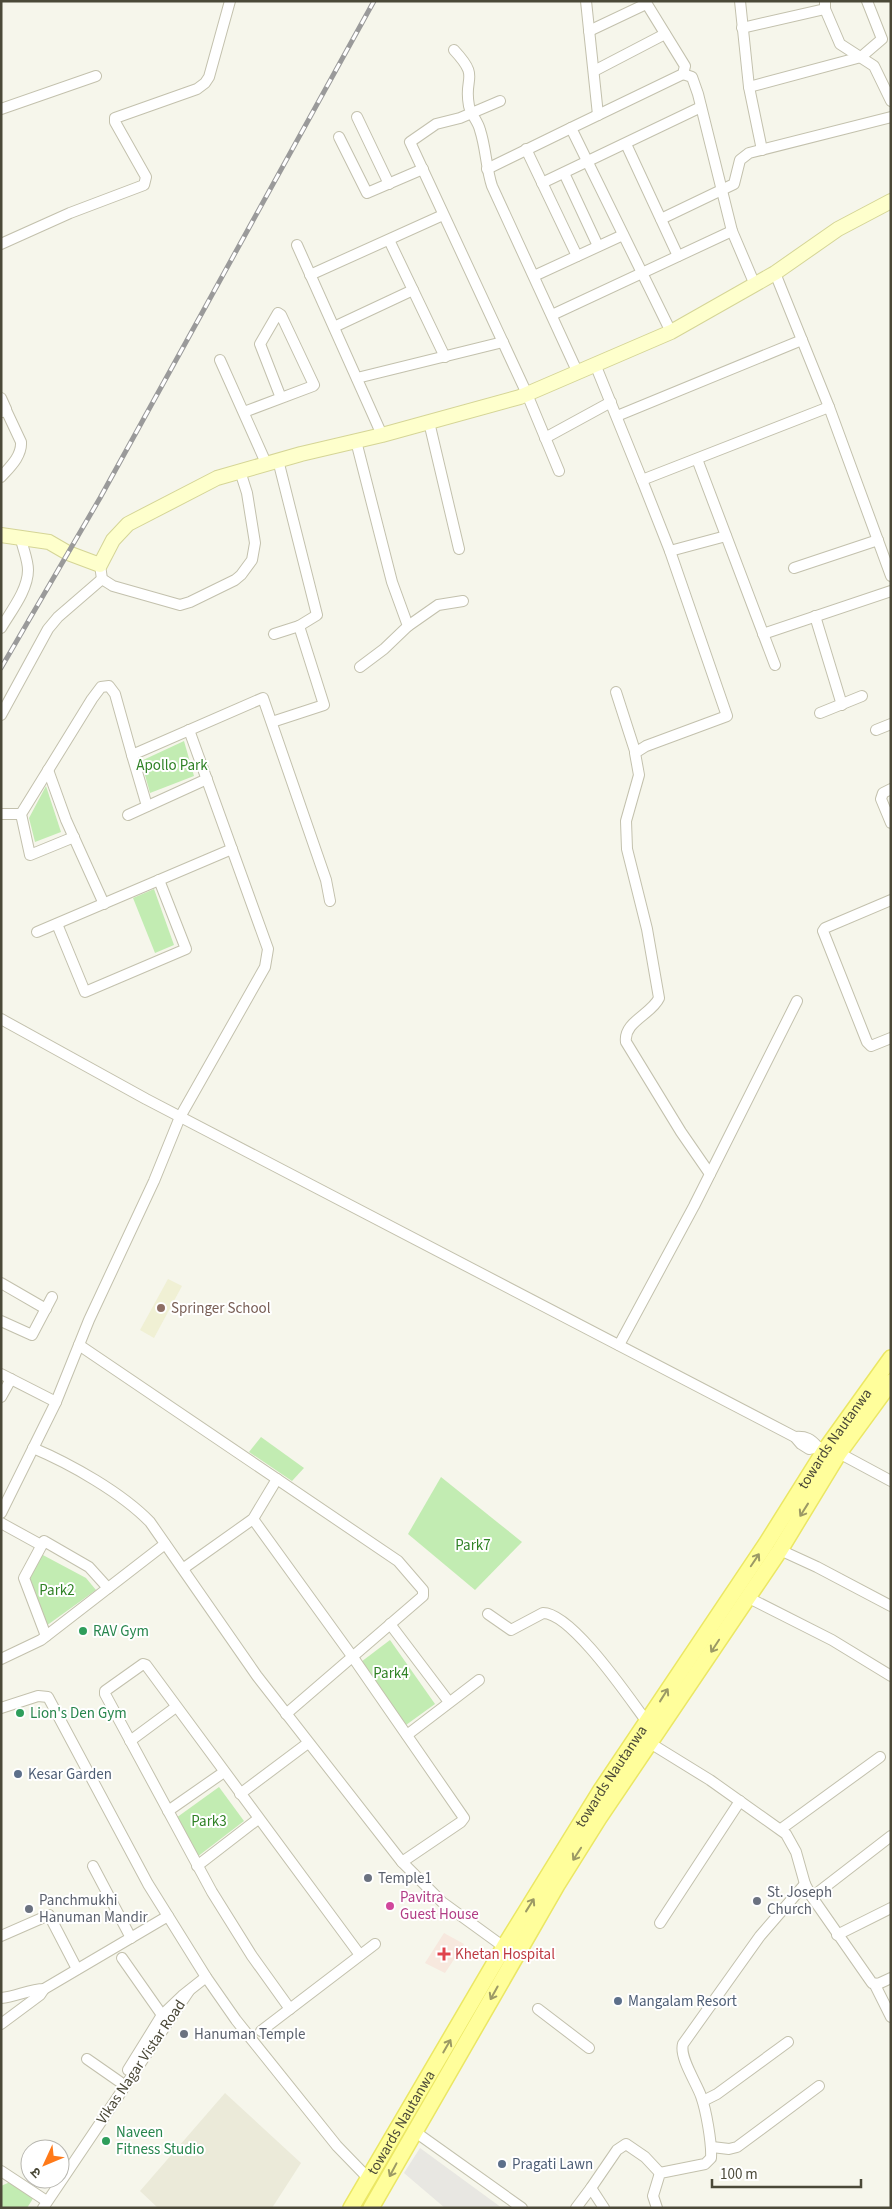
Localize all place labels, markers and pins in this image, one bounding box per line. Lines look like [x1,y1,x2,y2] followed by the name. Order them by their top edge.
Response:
[171,1298,271,1319] place label: Springer School
[155,1302,167,1314] marker: Springer School
[93,1621,149,1642] place label: RAV Gym
[77,1625,89,1637] marker: RAV Gym
[30,1703,127,1724] place label: Lion's Den Gym
[14,1707,26,1719] marker: Lion's Den Gym
[28,1764,112,1785] place label: Kesar Garden
[12,1768,24,1780] marker: Kesar Garden
[378,1868,432,1889] place label: Temple1
[362,1872,374,1884] marker: Temple1
[767,1882,832,1920] place label: St. Joseph Church
[400,1887,479,1925] place label: Pavitra Guest House
[39,1890,149,1928] place label: Panchmukhi Hanuman Mandir
[751,1895,763,1907] marker: St. Joseph Church
[384,1900,396,1912] marker: Pavitra Guest House
[23,1903,35,1915] marker: Panchmukhi Hanuman Mandir
[455,1944,555,1965] place label: Khetan Hospital
[437,1947,451,1961] marker: Khetan Hospital
[628,1991,737,2012] place label: Mangalam Resort
[612,1995,624,2007] marker: Mangalam Resort
[194,2024,305,2045] place label: Hanuman Temple
[178,2028,190,2040] marker: Hanuman Temple
[116,2122,204,2160] place label: Naveen Fitness Studio
[100,2135,112,2147] marker: Naveen Fitness Studio
[512,2154,593,2175] place label: Pragati Lawn
[496,2158,508,2170] marker: Pragati Lawn

